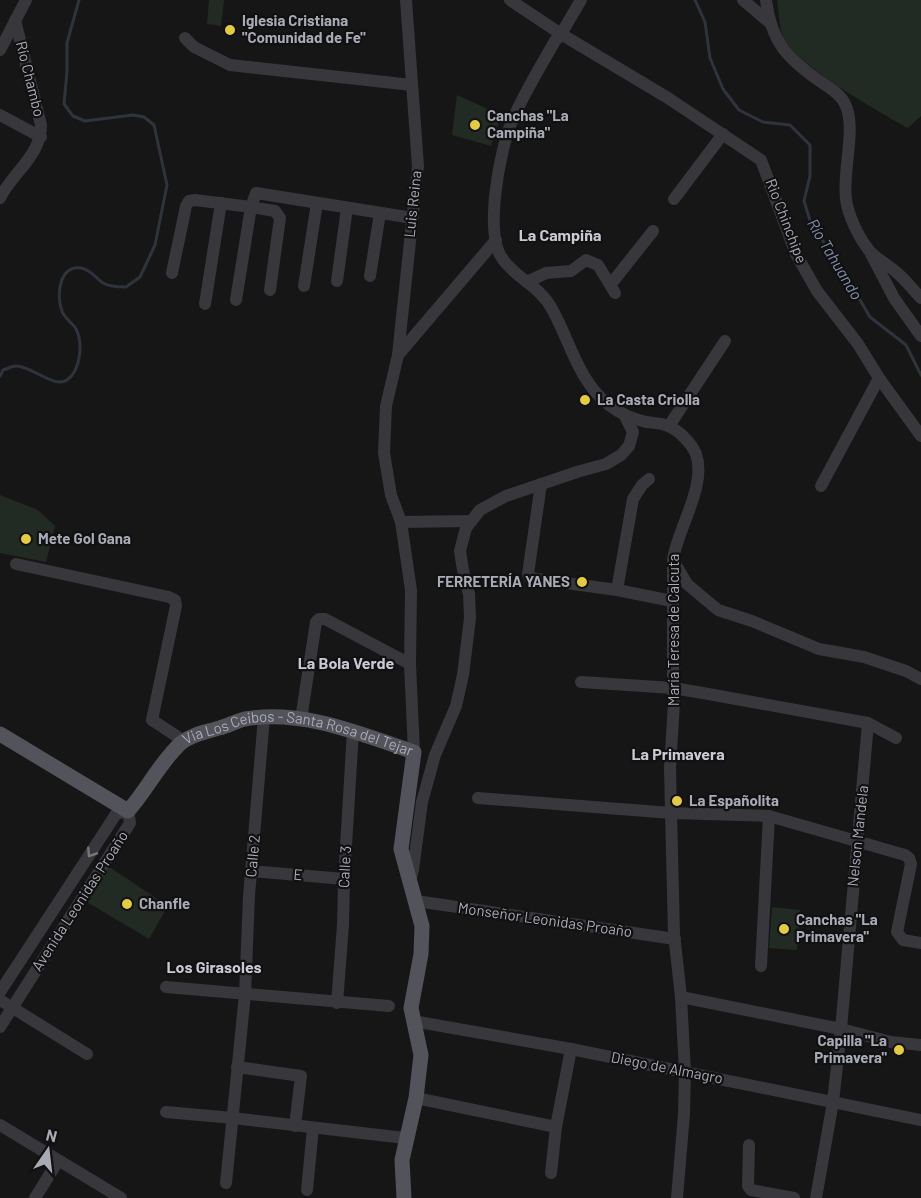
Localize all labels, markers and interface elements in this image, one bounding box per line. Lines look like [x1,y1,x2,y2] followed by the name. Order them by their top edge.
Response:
[242,11,366,46] place label: Iglesia Cristiana "Comunidad de Fe"
[223,23,237,37] marker: Iglesia Cristiana "Comunidad de Fe"
[13,39,49,118] street label: Río Chambo
[487,106,569,141] place label: Canchas "La Campiña"
[468,118,482,132] marker: Canchas "La Campiña"
[400,169,424,238] street label: Luis Reina
[763,176,811,265] street label: Rio Chinchipe
[804,215,867,303] water label: Río Tahuando
[519,225,601,244] district label: La Campiña
[597,390,700,408] place label: La Casta Criolla
[578,393,592,407] marker: La Casta Criolla
[38,529,131,547] place label: Mete Gol Gana
[19,532,33,546] marker: Mete Gol Gana
[664,554,682,706] street label: María Teresa de Calcuta
[437,572,570,590] place label: FERRETERÍA YANES
[575,575,589,589] marker: FERRETERÍA YANES
[298,653,395,672] district label: La Bola Verde
[179,707,416,759] text: Via Los Ceibos - Santa Rosa del Tejar
[177,737,415,767] street label: Via Los Ceibos - Santa Rosa del Tejar
[631,744,725,763] district label: La Primavera
[843,784,871,887] street label: Nelson Mandela
[689,791,779,809] place label: La Españolita
[670,794,684,808] marker: La Españolita
[27,827,131,974] street label: Avenida Leonidas Proaño
[241,834,263,878] street label: Calle 2
[334,845,354,889] street label: Calle 3
[87,846,98,857] one-way arrow
[293,865,303,883] street label: E
[139,894,190,912] place label: Chanfle
[120,897,134,911] marker: Chanfle
[457,898,634,940] street label: Monseñor Leonidas Proaño
[796,910,878,945] place label: Canchas "La Primavera"
[777,922,791,936] marker: Canchas "La Primavera"
[166,957,262,976] district label: Los Girasoles
[814,1031,888,1066] place label: Capilla "La Primavera"
[892,1043,906,1057] marker: Capilla "La Primavera"
[610,1047,725,1087] street label: Diego de Almagro
[18,1120,78,1180] north arrow
[44,1124,59,1145] text: N

